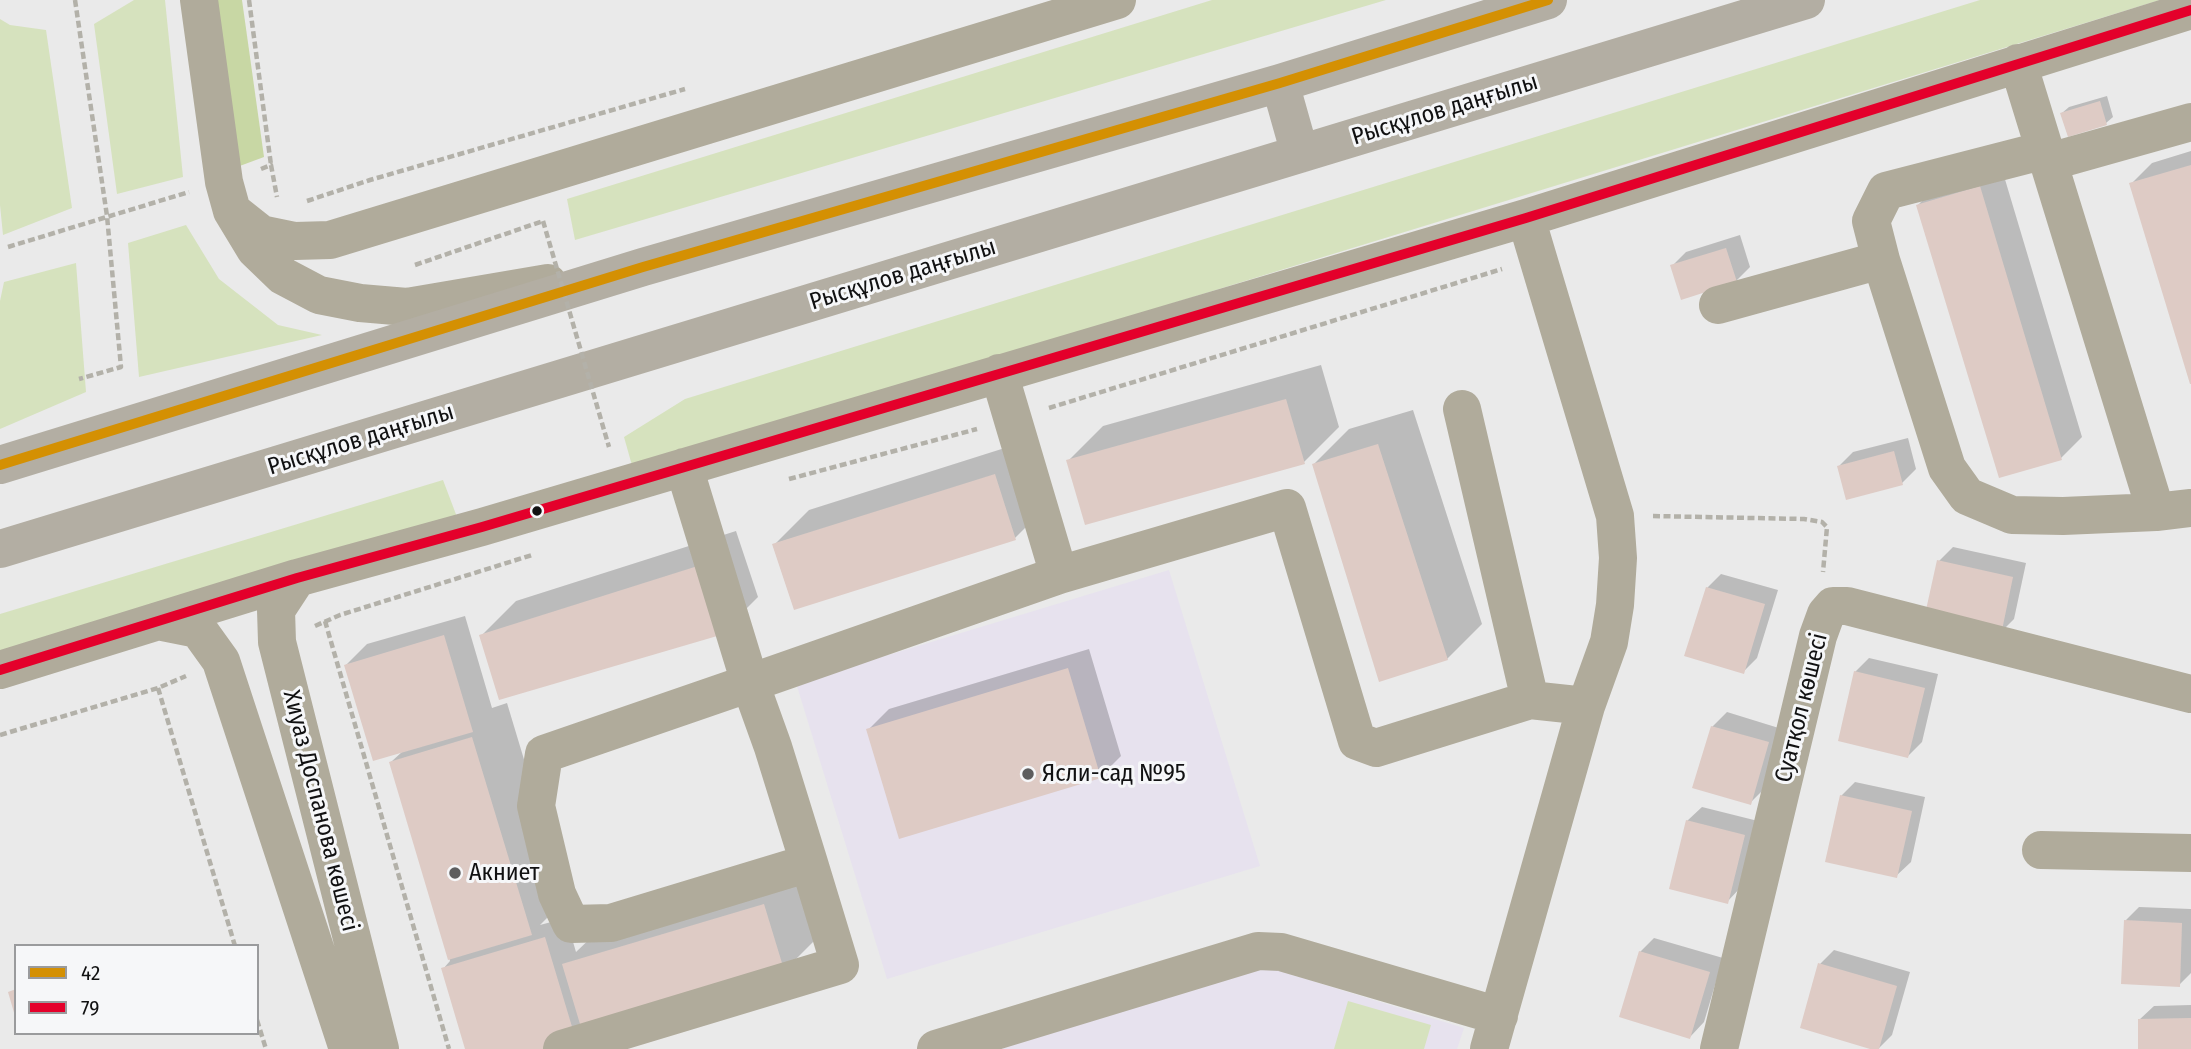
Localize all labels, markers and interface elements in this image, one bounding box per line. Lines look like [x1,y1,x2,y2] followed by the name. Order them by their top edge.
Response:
[1348,68,1542,152] street label: Рысқұлов даңғылы
[806,233,1000,317] street label: Рысқұлов даңғылы
[264,398,458,482] street label: Рысқұлов даңғылы
[530,504,544,518] unlabelled marker
[1770,630,1834,786] street label: Суатқол көшесі
[276,687,364,935] street label: Хиуаз Доспанова көшесі
[1042,760,1186,788] place label: Ясли-сад №95
[1020,766,1036,782] marker: Ясли-сад №95
[469,859,540,887] place label: Акниет
[447,865,463,881] marker: Акниет
[14,944,259,1035] legend
[81,960,100,986] text: 42
[81,995,99,1021] text: 79

